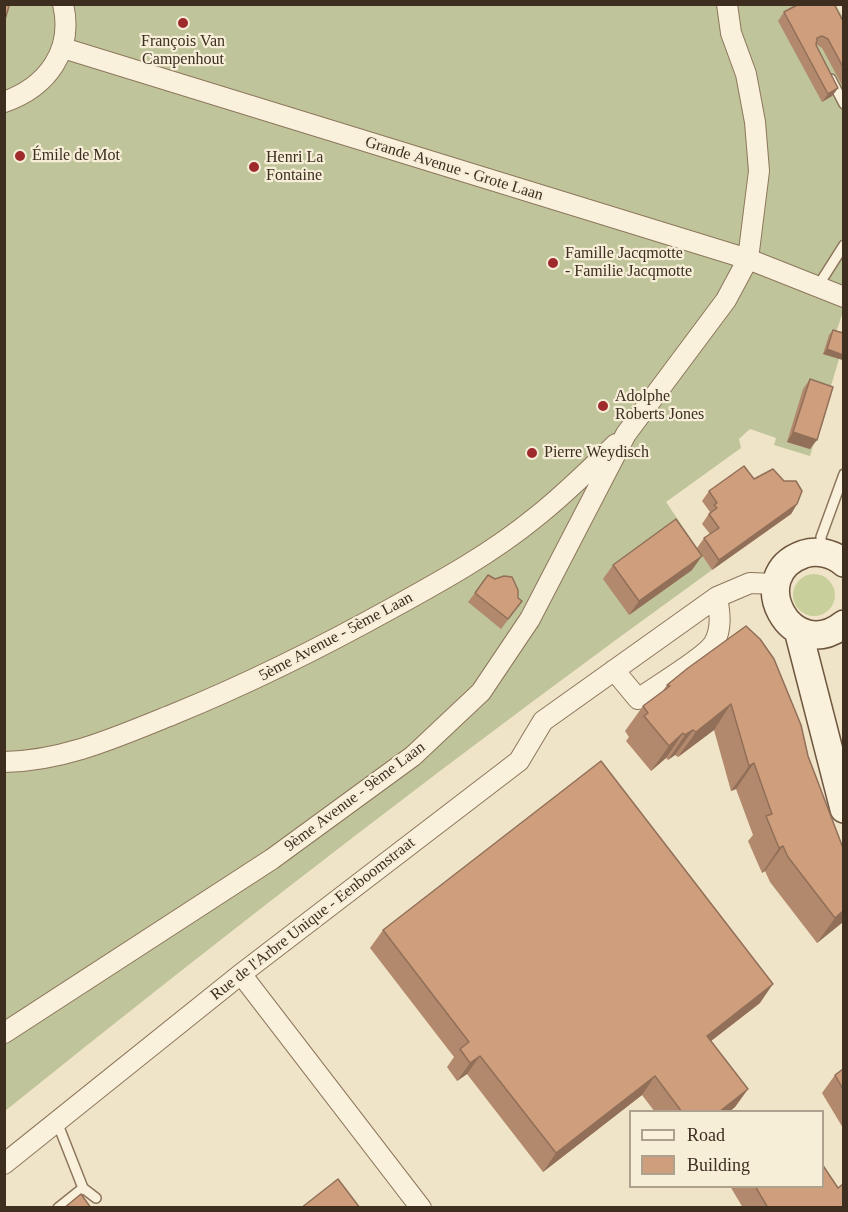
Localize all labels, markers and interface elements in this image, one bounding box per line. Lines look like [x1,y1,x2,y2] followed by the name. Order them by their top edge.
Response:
[176,16,190,30] marker: François Van Campenhout
[141,32,225,70] place label: François Van Campenhout
[363,133,545,205] street label: Grande Avenue - Grote Laan
[32,146,120,166] place label: Émile de Mot
[266,148,323,186] place label: Henri La Fontaine
[13,149,27,163] marker: Émile de Mot
[247,160,261,174] marker: Henri La Fontaine
[565,244,692,282] place label: Famille Jacqmotte - Familie Jacqmotte
[546,256,560,270] marker: Famille Jacqmotte - Familie Jacqmotte
[615,387,704,425] place label: Adolphe Roberts Jones
[596,399,610,413] marker: Adolphe Roberts Jones
[544,443,649,463] place label: Pierre Weydisch
[525,446,539,460] marker: Pierre Weydisch
[256,588,416,686] street label: 5ème Avenue - 5ème Laan
[281,738,429,856] street label: 9ème Avenue - 9ème Laan
[207,833,419,1005] street label: Rue de l'Arbre Unique - Eenboomstraat
[629,1110,824,1188] legend
[687,1125,725,1145] text: Road
[687,1155,750,1175] text: Building

